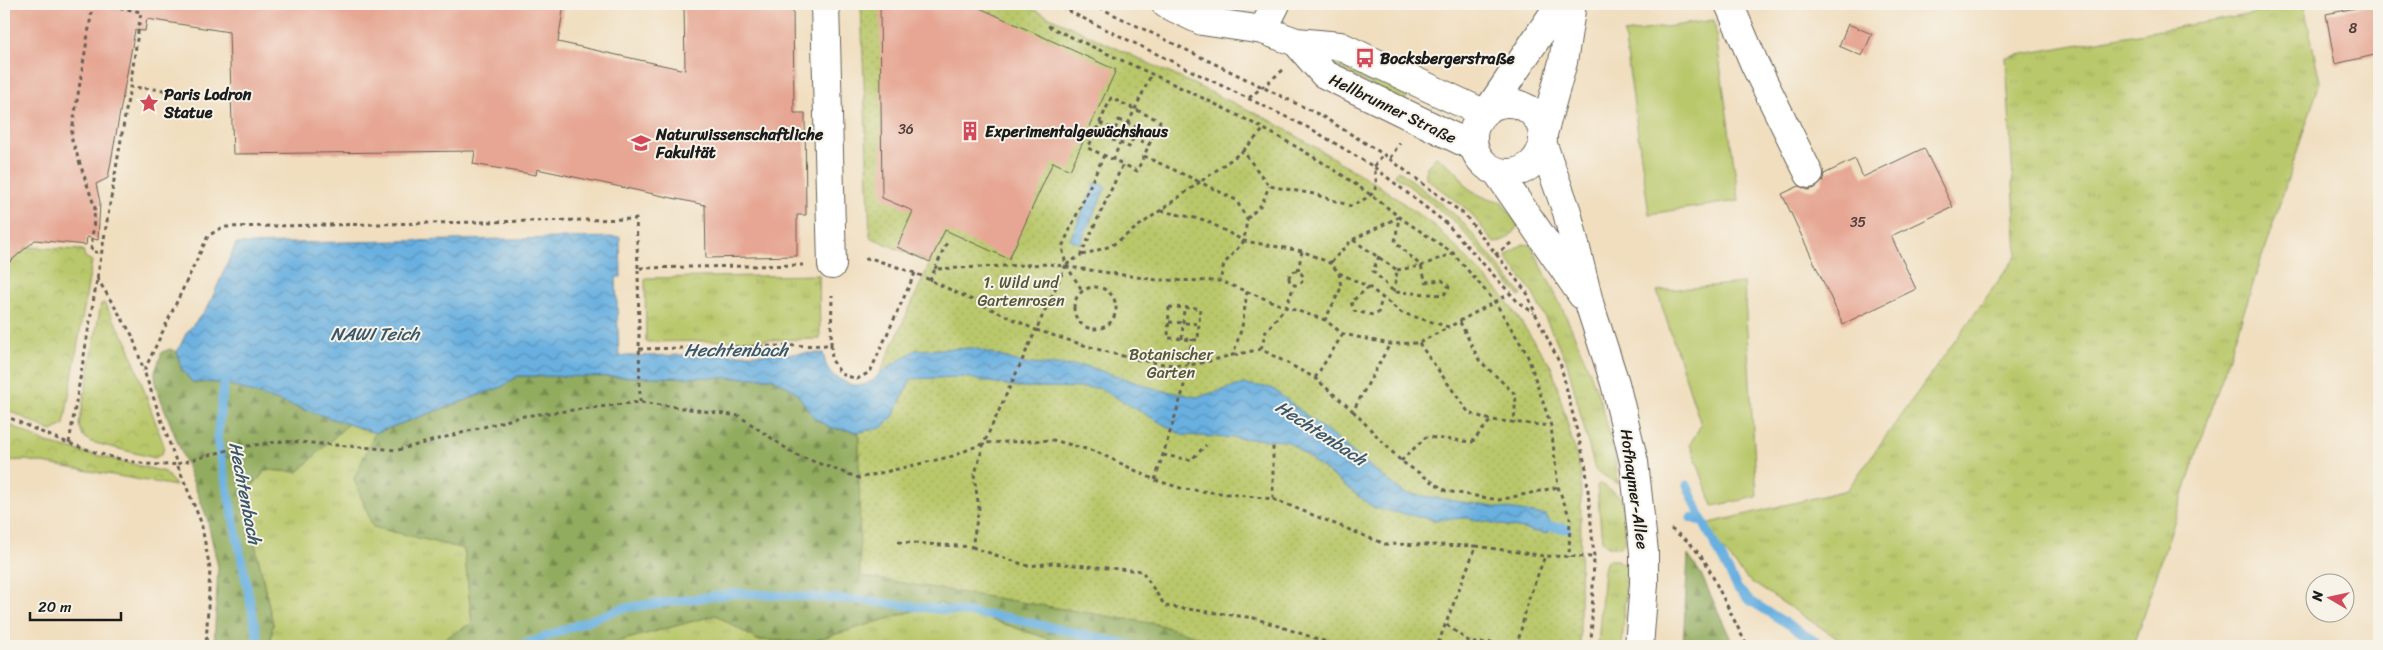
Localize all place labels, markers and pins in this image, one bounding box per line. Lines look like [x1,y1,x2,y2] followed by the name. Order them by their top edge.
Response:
[1380,44,1516,73] place label: Bocksbergerstraße
[1354,47,1376,69] bus stop icon: Bocksbergerstraße
[163,80,252,127] place label: Paris Lodron Statue
[138,92,160,114] place icon: Paris Lodron Statue
[985,117,1169,146] place label: Experimentalgewächshaus
[655,120,824,167] place label: Naturwissenschaftliche Fakultät
[959,120,981,142] building icon: Experimentalgewächshaus
[630,132,652,154] school or university icon: Naturwissenschaftliche Fakultät

